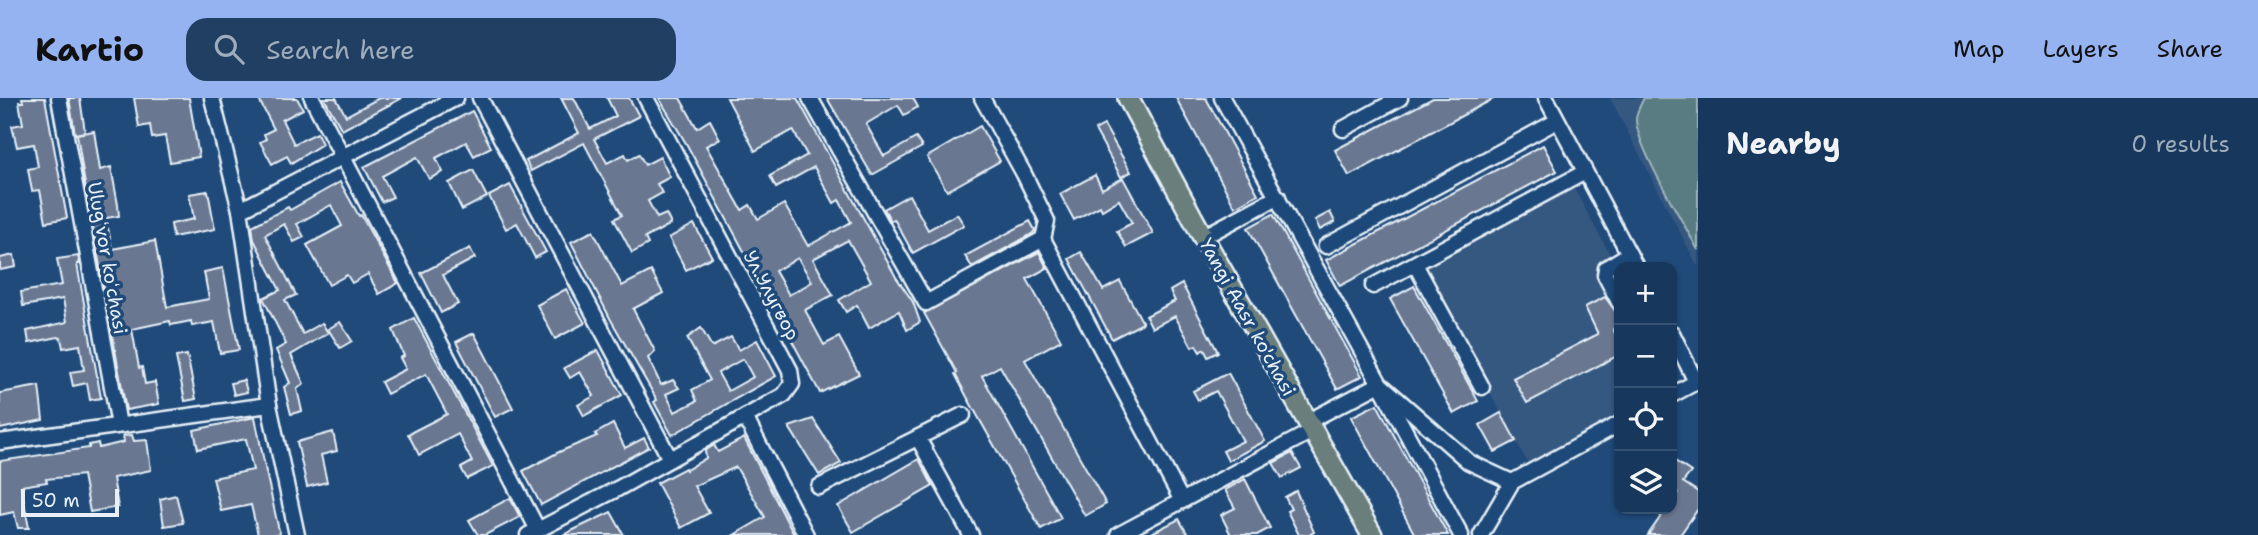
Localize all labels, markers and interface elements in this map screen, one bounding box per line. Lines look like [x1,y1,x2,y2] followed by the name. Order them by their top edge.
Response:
[186,18,676,81] search box
[35,27,144,72] text: Kartio
[210,30,248,68] icon: search
[266,32,415,67] text: Search here
[1953,33,2004,65] text: Map
[2042,33,2119,65] text: Layers
[2157,33,2223,65] text: Share
[1726,123,1841,164] text: Nearby
[2131,129,2230,159] text: 0 results
[82,180,133,336] street label: Ulugʻvor koʻchasi
[1194,234,1301,401] street label: Yangi Aasr ko'chasi
[737,246,806,344] street label: Ул.Улугвор
[1614,262,1677,514] map controls
[1614,262,1677,325] button: +
[1614,325,1677,388] button: −
[1614,388,1677,451] button: locate
[1614,451,1677,514] button: layers
[21,486,119,518] scale bar
[32,488,80,513] text: 50 m

